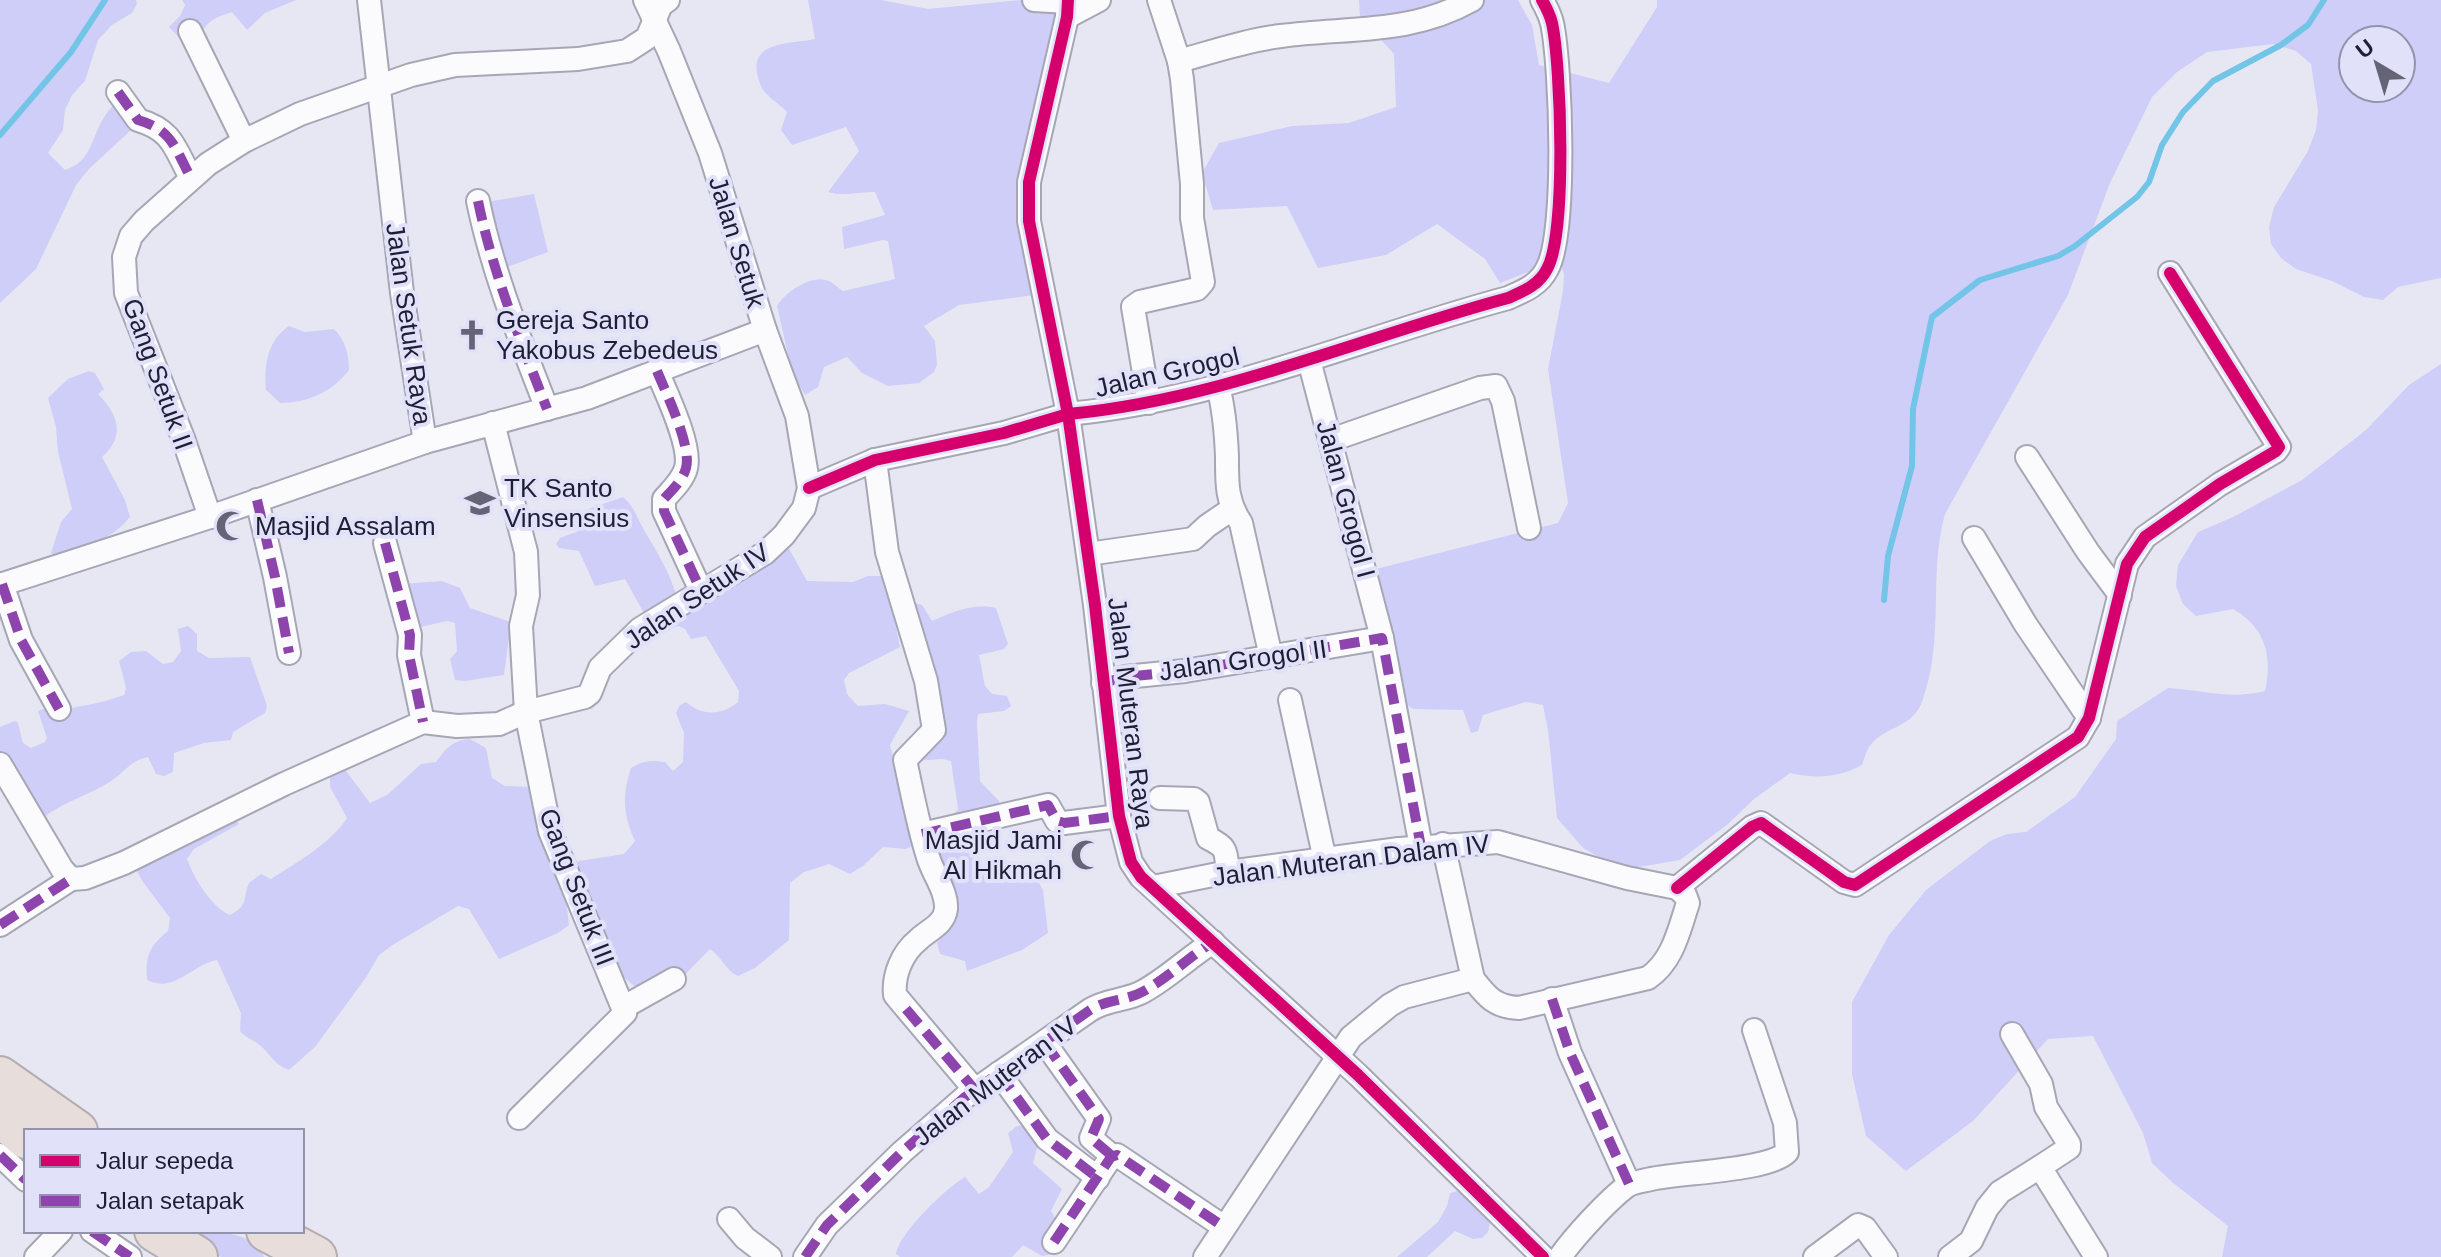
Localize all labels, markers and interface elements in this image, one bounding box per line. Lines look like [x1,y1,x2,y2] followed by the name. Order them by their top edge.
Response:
[2337,24,2417,104] north arrow
[2351,34,2379,63] text: U
[703,173,771,312] street label: Jalan Setuk
[380,221,438,428] street label: Jalan Setuk Raya
[117,294,199,454] street label: Gang Setuk II
[496,305,718,365] place label: Gereja Santo Yakobus Zebedeus
[455,318,489,352] church icon: Gereja Santo Yakobus Zebedeus
[1092,341,1242,403] street label: Jalan Grogol
[1311,417,1381,581] street label: Jalan Grogol I
[504,473,629,533] place label: TK Santo Vinsensius
[463,486,497,520] school or university icon: TK Santo Vinsensius
[214,509,248,543] mosque icon: Masjid Assalam
[255,511,436,541] place label: Masjid Assalam
[619,536,775,655] street label: Jalan Setuk IV
[1102,596,1160,831] street label: Jalan Muteran Raya
[1157,633,1329,687] street label: Jalan Grogol II
[533,804,621,970] street label: Gang Setuk III
[925,825,1062,885] place label: Masjid Jami Al Hikmah
[1211,828,1492,892] street label: Jalan Muteran Dalam IV
[1069,838,1103,872] mosque icon: Masjid Jami Al Hikmah
[907,1009,1083,1152] street label: Jalan Muteran IV
[24,1129,304,1233] legend
[96,1147,234,1174] text: Jalur sepeda
[96,1187,245,1214] text: Jalan setapak

